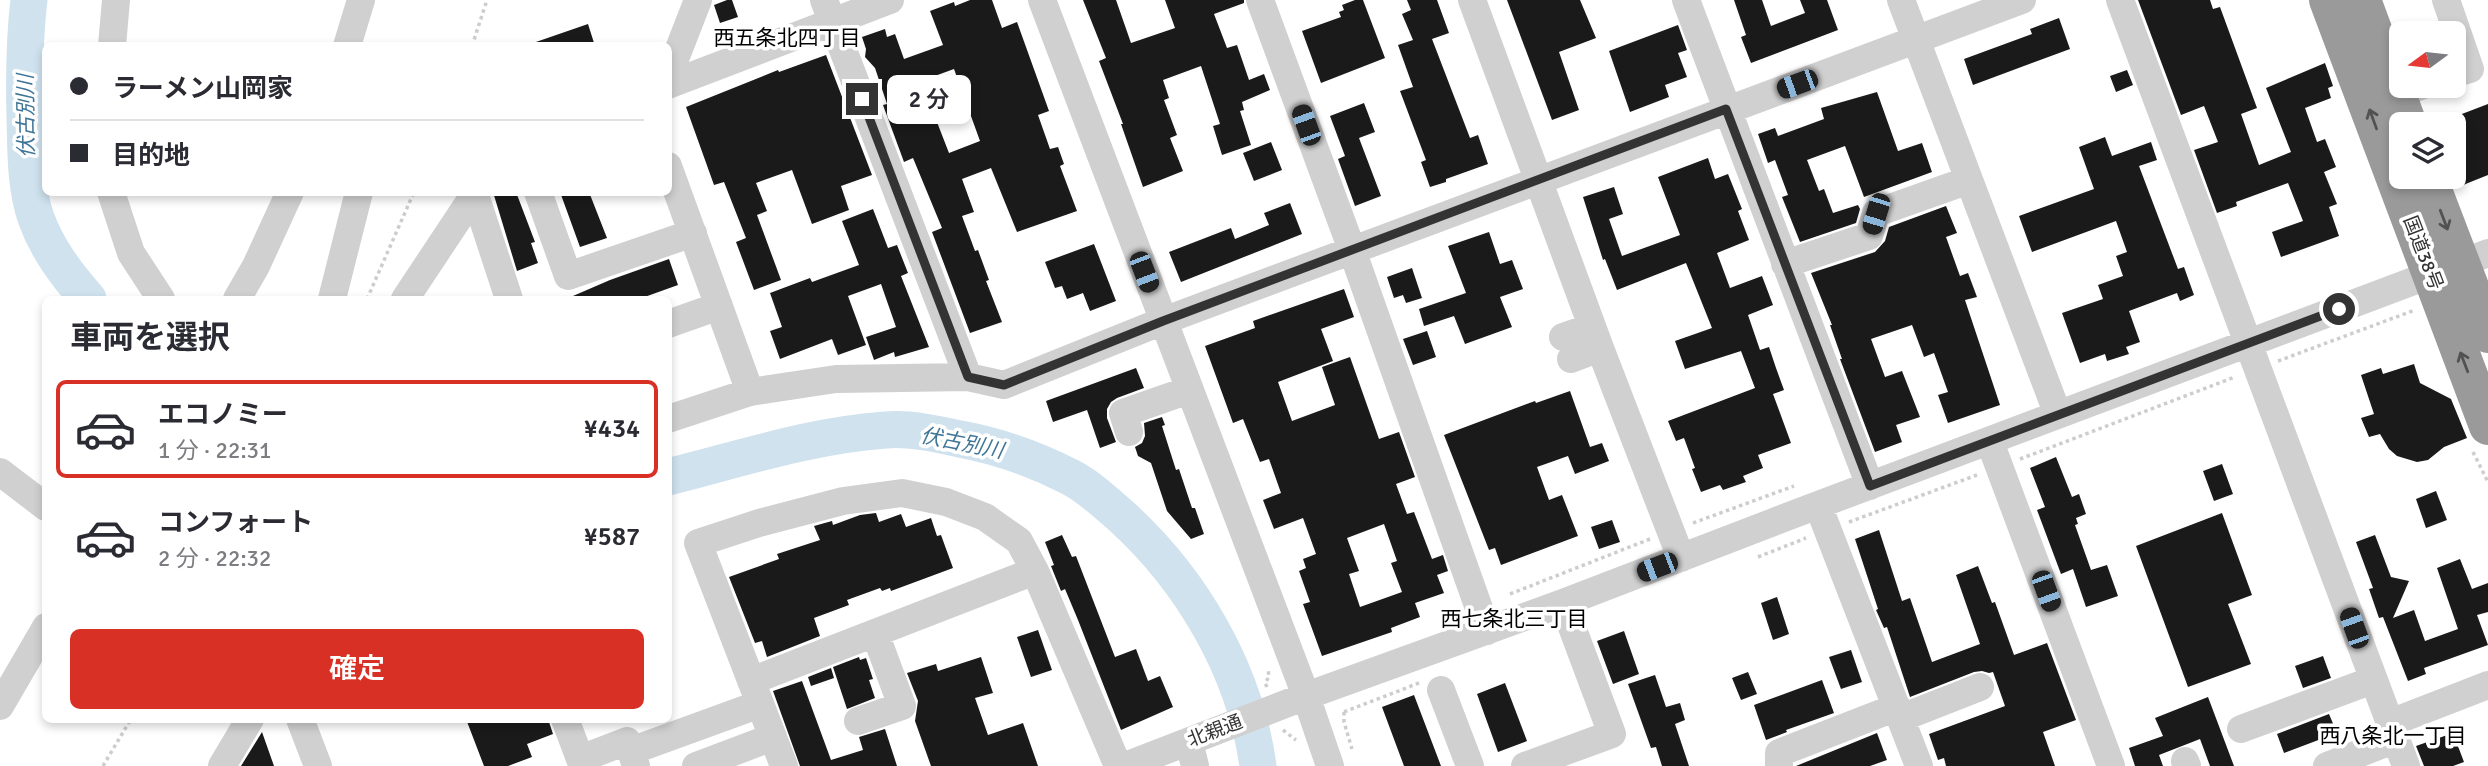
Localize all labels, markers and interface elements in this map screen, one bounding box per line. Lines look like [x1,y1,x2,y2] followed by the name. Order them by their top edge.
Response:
[2389,21,2466,98] north arrow
[2389,21,2466,189] map controls
[714,25,861,51] district label: 西五条北四丁目
[1774,67,1821,101] car
[12,72,40,158] water label: 伏古別川
[112,73,293,105] text: ラーメン山岡家
[886,74,970,124] callout: 2 分
[846,83,878,115] route end
[909,85,949,114] text: 2 分
[1289,102,1324,148] car
[2365,109,2378,131] one-way arrow
[2389,112,2466,189] button: layers
[112,140,190,172] text: 目的地
[1860,191,1893,237] car
[2439,209,2452,230] one-way arrow
[2398,213,2448,293] street label: 国道38号
[1127,249,1162,295] car
[2323,293,2355,325] route start
[70,318,230,357] text: 車両を選択
[2457,352,2469,374] one-way arrow
[74,398,137,461] icon: car
[158,399,288,431] text: エコノミー
[584,413,640,445] text: ¥434
[918,422,1008,464] water label: 伏古別川
[158,436,271,465] text: 1 分 · 22:31
[74,506,137,569] icon: car
[158,507,313,539] text: コンフォート
[584,521,640,553] text: ¥587
[158,544,271,573] text: 2 分 · 22:32
[1634,550,1681,584] car
[2029,568,2064,614] car
[2337,605,2372,651] car
[1441,606,1588,632] district label: 西七条北三丁目
[70,629,644,709] button: 確定
[1184,710,1246,752] street label: 北親通
[2320,723,2467,749] district label: 西八条北一丁目

